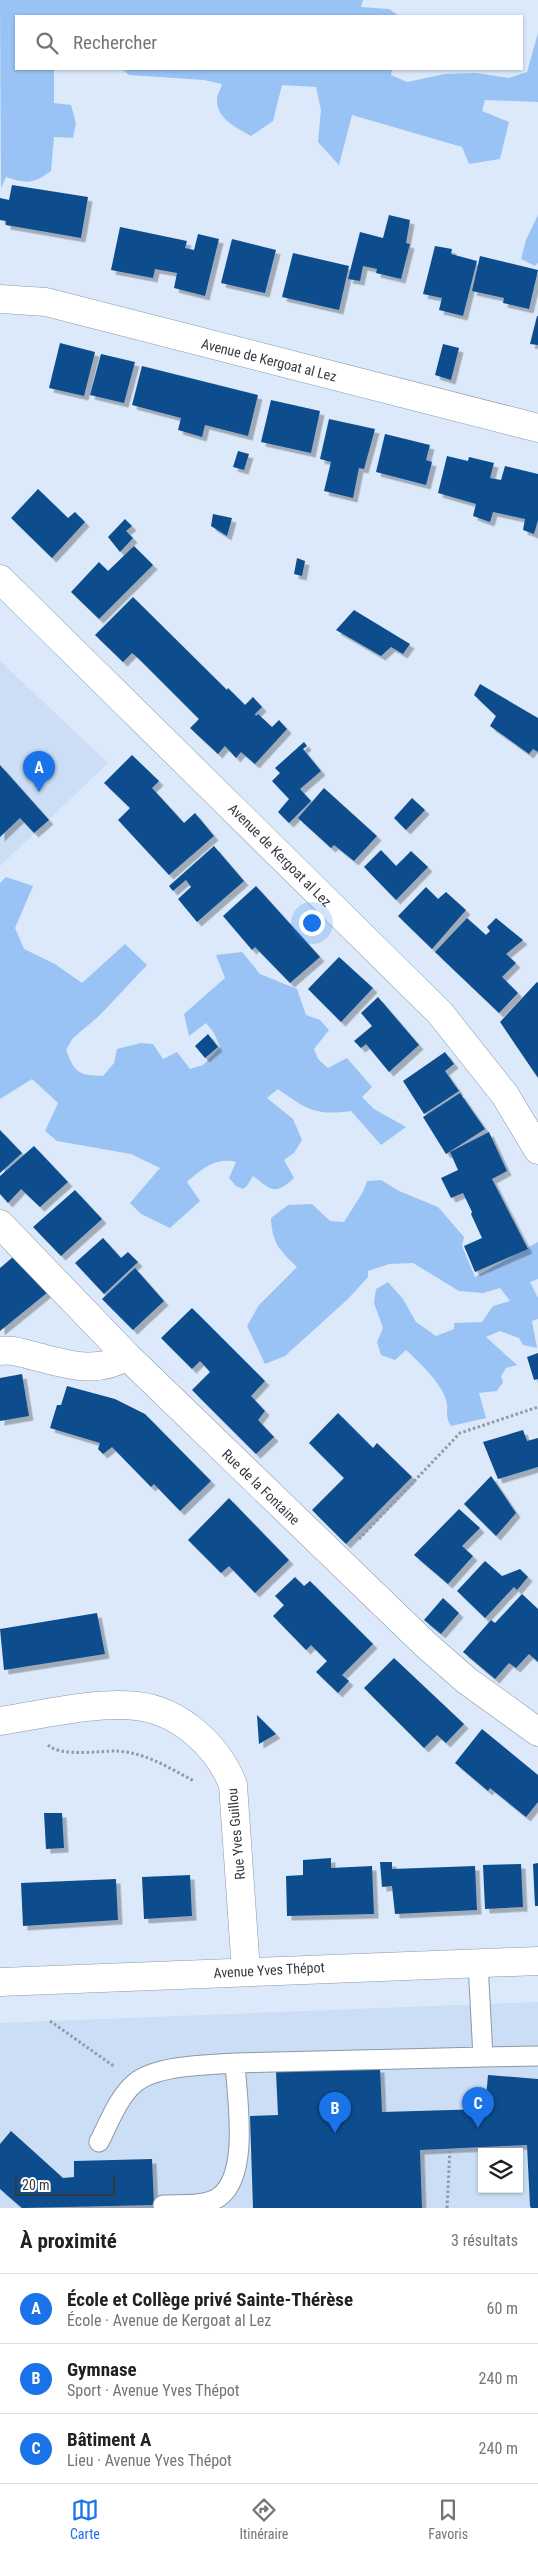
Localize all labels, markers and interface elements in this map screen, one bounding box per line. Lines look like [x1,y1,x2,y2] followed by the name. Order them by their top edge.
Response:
[15,15,523,70] search box
[33,29,61,57] icon: search
[73,31,157,54] text: Rechercher
[200,335,338,385] street label: Avenue de Kergoat al Lez
[23,751,55,792] pin: A
[225,800,335,910] street label: Avenue de Kergoat al Lez
[299,910,325,936] your location
[219,1446,303,1528] street label: Rue de la Fontaine
[224,1788,248,1880] street label: Rue Yves Guillou
[213,1959,325,1981] street label: Avenue Yves Thépot
[462,2087,494,2128] pin: C
[319,2092,351,2133] pin: B
[478,2148,523,2193] map controls
[478,2148,523,2193] button: layers
[15,2173,115,2196] scale bar
[22,2177,50,2193] text: 20 m
[20,2229,117,2253] text: À proximité
[451,2231,518,2250] text: 3 résultats
[67,2288,353,2311] text: École et Collège privé Sainte-Thérèse
[31,2299,41,2318] text: A
[486,2299,518,2318] text: 60 m
[67,2311,271,2330] text: École · Avenue de Kergoat al Lez
[67,2358,137,2381] text: Gymnase
[32,2369,40,2388] text: B
[479,2369,518,2388] text: 240 m
[67,2381,240,2400] text: Sport · Avenue Yves Thépot
[67,2428,151,2451] text: Bâtiment A
[31,2439,41,2458] text: C
[479,2439,518,2458] text: 240 m
[67,2451,232,2470] text: Lieu · Avenue Yves Thépot
[70,2496,100,2542] tab: Carte
[240,2496,288,2542] tab: Itinéraire
[428,2496,468,2542] tab: Favoris

